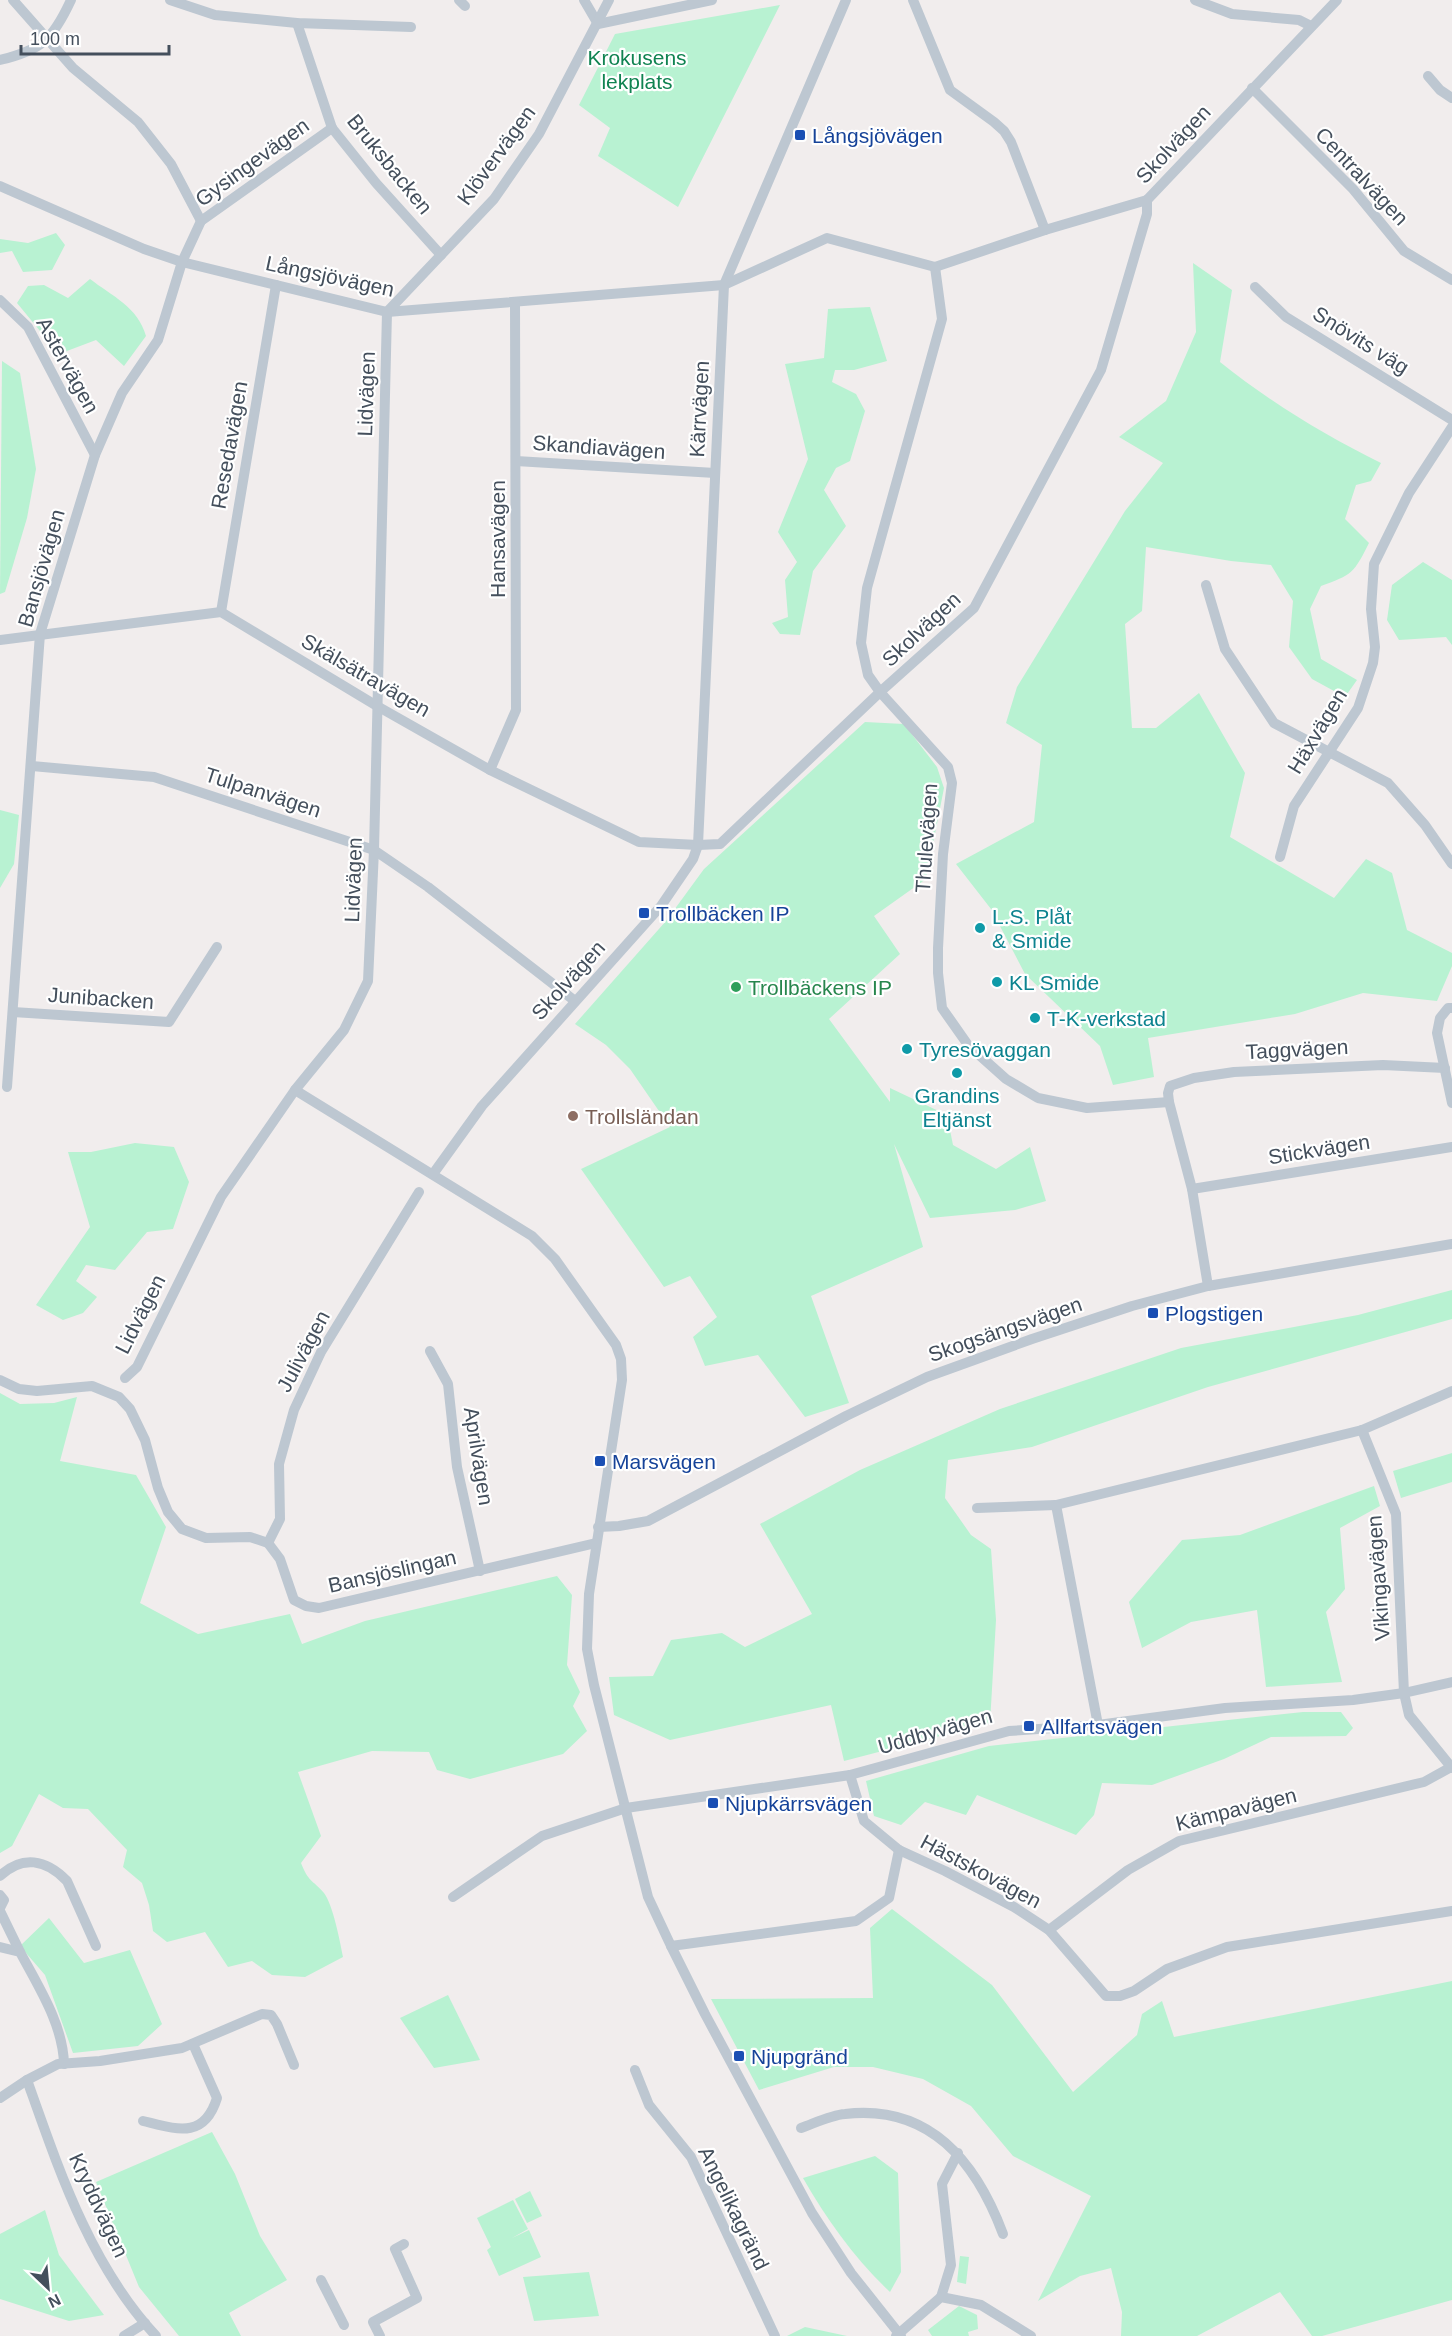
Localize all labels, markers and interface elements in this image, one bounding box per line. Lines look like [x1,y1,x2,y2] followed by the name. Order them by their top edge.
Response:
[21,18,170,56] scale bar
[30,29,80,49] text: 100 m
[587,46,687,93] park label: Krokusens lekplats
[1131,100,1215,188] street label: Skolvägen
[452,101,540,209] street label: Klövervägen
[343,110,437,218] street label: Bruksbacken
[191,113,313,211] street label: Gysingevägen
[1311,122,1413,230] street label: Centralvägen
[812,124,943,147] place label: Långsjövägen
[793,128,807,142] marker: Långsjövägen
[264,251,396,301] street label: Långsjövägen
[1309,301,1413,379] street label: Snövits väg
[32,313,104,417] street label: Astervägen
[353,351,379,437] street label: Lidvägen
[685,360,713,458] street label: Kärrvägen
[206,379,252,511] street label: Resedavägen
[532,431,666,463] street label: Skandiavägen
[486,480,509,598] street label: Hansavägen
[13,506,69,630] street label: Bansjövägen
[877,587,965,671] street label: Skolvägen
[298,629,434,721] street label: Skälsätravägen
[1283,685,1351,777] street label: Häxvägen
[202,762,324,822] street label: Tulpanvägen
[911,782,941,894] street label: Thulevägen
[340,837,366,923] street label: Lidvägen
[656,902,789,925] place label: Trollbäcken IP
[992,905,1072,952] place label: L.S. Plåt & Smide
[637,906,651,920] marker: Trollbäcken IP
[973,921,987,935] marker: L.S. Plåt & Smide
[527,936,609,1024] street label: Skolvägen
[1009,971,1099,994] place label: KL Smide
[990,975,1004,989] marker: KL Smide
[748,976,892,999] place label: Trollbäckens IP
[729,980,743,994] marker: Trollbäckens IP
[47,983,155,1013] street label: Junibacken
[1047,1007,1166,1030] place label: T-K-verkstad
[1028,1011,1042,1025] marker: T-K-verkstad
[1245,1035,1349,1063] street label: Taggvägen
[919,1038,1051,1061] place label: Tyresövaggan
[900,1042,914,1056] marker: Tyresövaggan
[950,1066,964,1080] marker: Grandins Eltjänst
[914,1084,1000,1131] place label: Grandins Eltjänst
[585,1105,699,1128] place label: Trollsländan
[566,1109,580,1123] marker: Trollsländan
[1266,1130,1372,1168] street label: Stickvägen
[110,1271,170,1357] street label: Lidvägen
[925,1292,1085,1366] street label: Skogsängsvägen
[1165,1302,1263,1325] place label: Plogstigen
[272,1306,334,1396] street label: Julivägen
[1146,1306,1160,1320] marker: Plogstigen
[460,1405,498,1507] street label: Aprilvägen
[612,1450,716,1473] place label: Marsvägen
[593,1454,607,1468] marker: Marsvägen
[1362,1514,1394,1642] street label: Vikingavägen
[326,1545,458,1597] street label: Bansjöslingan
[875,1704,995,1758] street label: Uddbyvägen
[1041,1715,1162,1738] place label: Allfartsvägen
[1022,1719,1036,1733] marker: Allfartsvägen
[1173,1783,1299,1835] street label: Kämpavägen
[725,1792,872,1815] place label: Njupkärrsvägen
[706,1796,720,1810] marker: Njupkärrsvägen
[917,1830,1045,1912] street label: Hästskovägen
[751,2045,848,2068] place label: Njupgränd
[732,2049,746,2063] marker: Njupgränd
[694,2143,774,2273] street label: Angelikagränd
[65,2149,133,2261] street label: Kryddvägen
[18,2258,78,2318] north arrow
[45,2291,63,2311] text: N

